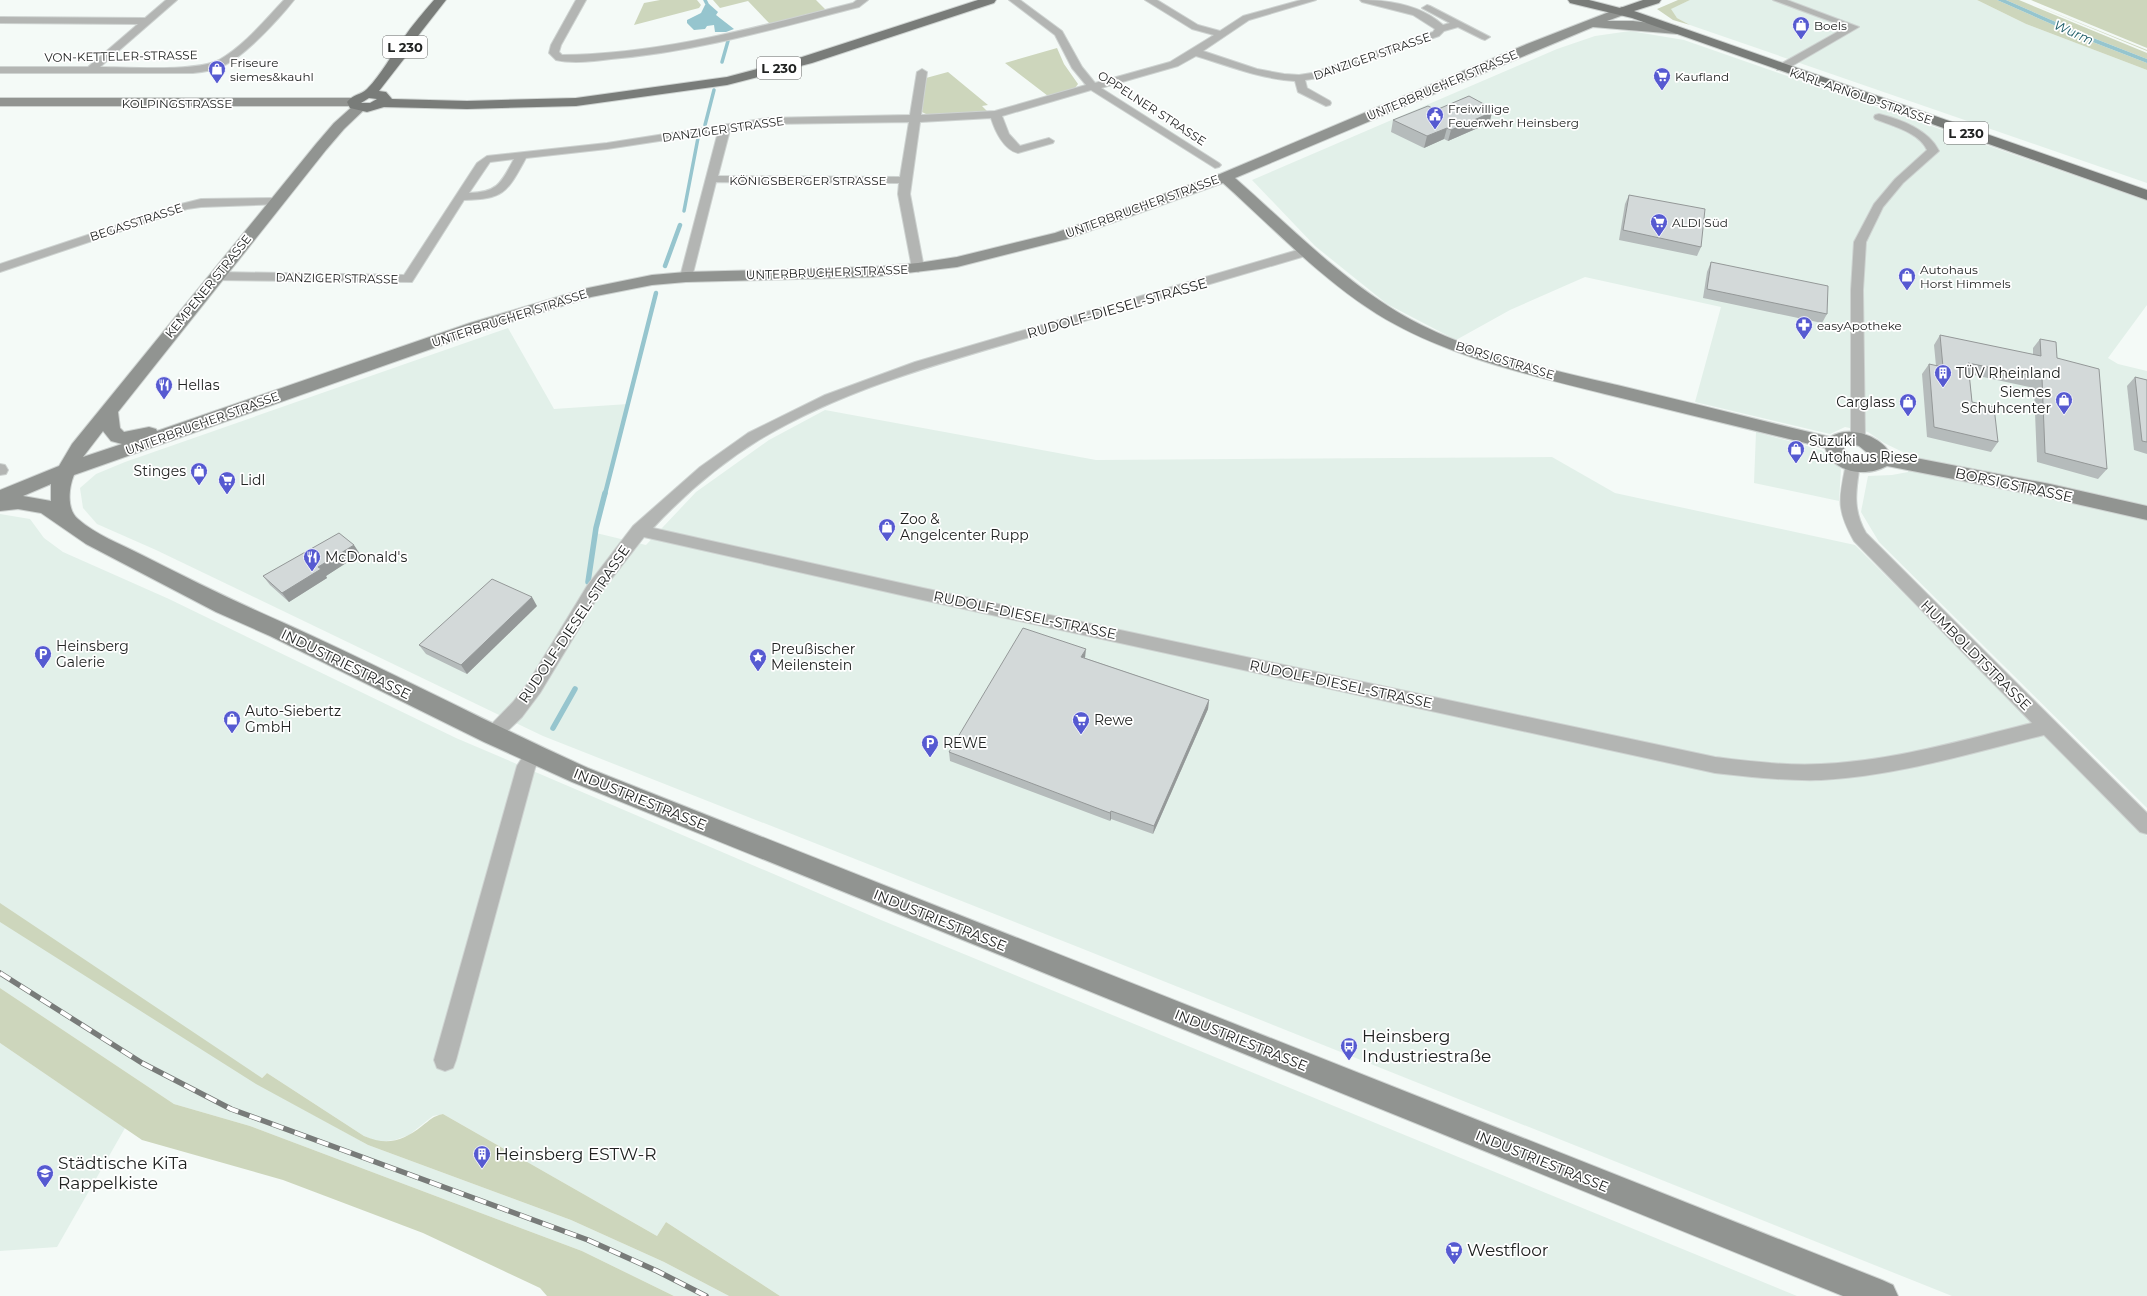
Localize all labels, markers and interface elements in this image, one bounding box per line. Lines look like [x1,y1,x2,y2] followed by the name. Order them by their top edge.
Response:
[1791,15,1811,40] shop icon: Boels
[2052,16,2096,48] water label: Wurm
[1814,18,1847,33] place label: Boels
[1311,29,1433,83] street label: DANZIGER STRASSE
[383,36,427,58] road number: L 230
[1364,46,1520,124] street label: UNTERBRUCHER STRASSE
[44,47,198,65] street label: VON-KETTELER-STRASSE
[230,55,314,84] place label: Friseure siemes&kauhl
[757,57,801,79] road number: L 230
[207,59,227,84] shop icon: Friseure siemes&kauhl
[1788,65,1934,127] street label: KARL-ARNOLD-STRASSE
[1652,66,1672,91] supermarket icon: Kaufland
[1095,67,1209,149] street label: OPPELNER STRASSE
[1675,69,1729,84] place label: Kaufland
[122,96,232,111] street label: KOLPINGSTRASSE
[1448,101,1579,130] place label: Freiwillige Feuerwehr Heinsberg
[1425,105,1445,130] public building icon: Freiwillige Feuerwehr Heinsberg
[661,113,785,145] street label: DANZIGER STRASSE
[1944,122,1988,144] road number: L 230
[1063,171,1221,241] street label: UNTERBRUCHER STRASSE
[729,173,887,188] street label: KÖNIGSBERGER STRASSE
[88,200,184,244] street label: BEGASSTRASSE
[1649,212,1669,237] supermarket icon: ALDI Süd
[1672,215,1728,230] place label: ALDI Süd
[162,231,254,341] street label: KEMPENER STRASSE
[746,262,908,282] street label: UNTERBRUCHER STRASSE
[1920,262,2011,291] place label: Autohaus Horst Himmels
[1897,266,1917,291] shop icon: Autohaus Horst Himmels
[275,269,399,287] street label: DANZIGER STRASSE
[1025,274,1209,342] street label: RUDOLF-DIESEL-STRASSE
[429,286,589,350] street label: UNTERBRUCHER STRASSE
[1794,315,1814,340] pharmacy icon: easyApotheke
[1817,318,1902,333] place label: easyApotheke
[1454,338,1556,382] street label: BORSIGSTRASSE
[1933,363,1953,388] building icon: TÜV Rheinland
[1956,364,2061,382] place label: TÜV Rheinland
[154,375,174,400] restaurant icon: Hellas
[177,376,220,394] place label: Hellas
[1961,383,2051,417] place label: Siemes Schuhcenter
[123,388,281,458] street label: UNTERBRUCHER STRASSE
[2054,390,2074,415] shop icon: Siemes Schuhcenter
[1898,392,1918,417] shop icon: Carglass
[1836,393,1895,411] place label: Carglass
[1809,432,1918,466] place label: Suzuki Autohaus Riese
[1786,439,1806,464] shop icon: Suzuki Autohaus Riese
[189,461,209,486] shop icon: Stinges
[134,462,186,480] place label: Stinges
[1954,464,2074,506] street label: BORSIGSTRASSE
[217,470,237,495] supermarket icon: Lidl
[240,471,265,489] place label: Lidl
[900,510,1029,544] place label: Zoo & Angelcenter Rupp
[877,517,897,542] shop icon: Zoo & Angelcenter Rupp
[514,542,634,706] street label: RUDOLF-DIESEL-STRASSE
[302,547,322,572] restaurant icon: McDonald's
[325,548,407,566] place label: McDonald's
[932,587,1118,643] street label: RUDOLF-DIESEL-STRASSE
[1917,596,2035,714] street label: HUMBOLDTSTRASSE
[278,625,414,703] street label: INDUSTRIESTRASSE
[56,637,129,671] place label: Heinsberg Galerie
[771,640,856,674] place label: Preußischer Meilenstein
[33,644,53,669] parking icon: Heinsberg Galerie
[748,647,768,672] place icon: Preußischer Meilenstein
[1248,656,1434,712] street label: RUDOLF-DIESEL-STRASSE
[245,702,341,736] place label: Auto-Siebertz GmbH
[222,709,242,734] shop icon: Auto-Siebertz GmbH
[1071,710,1091,735] supermarket icon: Rewe
[1094,711,1133,729] place label: Rewe
[920,733,940,758] parking icon: REWE
[943,734,987,752] place label: REWE
[571,764,709,834] street label: INDUSTRIESTRASSE
[871,885,1009,955] street label: INDUSTRIESTRASSE
[1172,1005,1310,1075] street label: INDUSTRIESTRASSE
[1362,1026,1491,1066] place label: Heinsberg Industriestraße
[1339,1036,1359,1061] bus stop icon: Heinsberg Industriestraße
[1473,1126,1611,1196] street label: INDUSTRIESTRASSE
[472,1144,492,1169] building icon: Heinsberg ESTW-R
[495,1144,657,1164] place label: Heinsberg ESTW-R
[58,1153,188,1193] place label: Städtische KiTa Rappelkiste
[35,1163,55,1188] school or university icon: Städtische KiTa Rappelkiste
[1444,1240,1464,1265] supermarket icon: Westfloor
[1467,1240,1549,1260] place label: Westfloor

